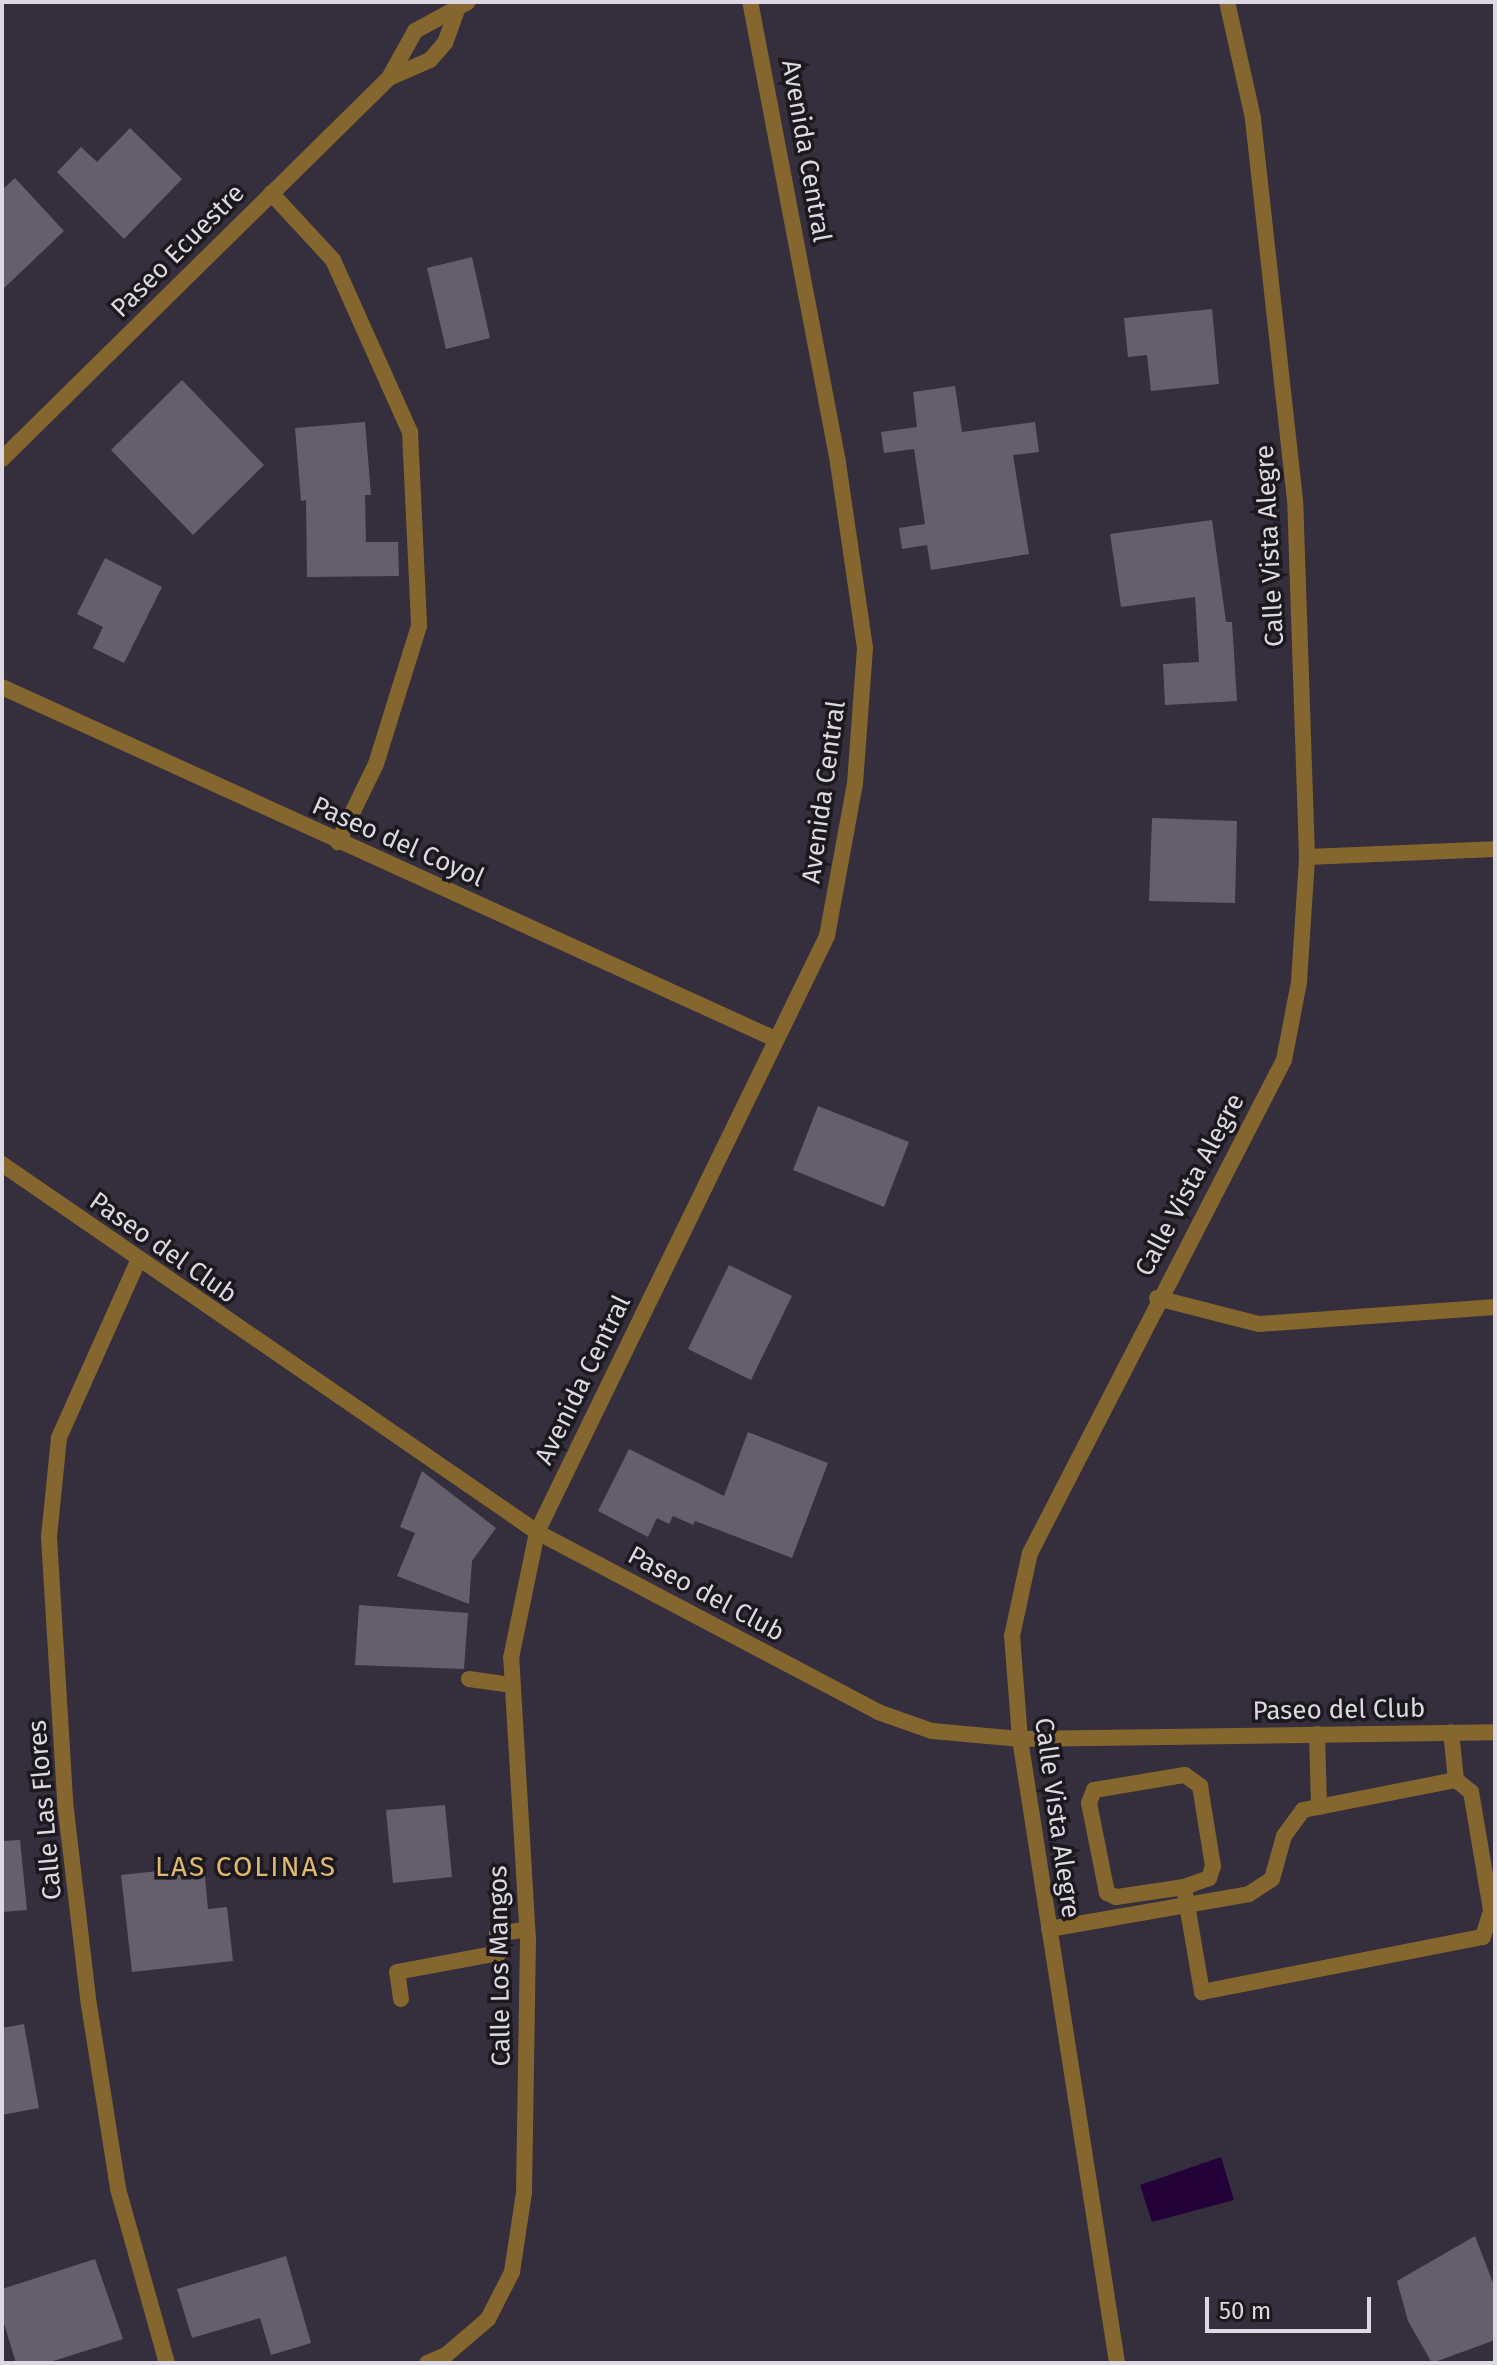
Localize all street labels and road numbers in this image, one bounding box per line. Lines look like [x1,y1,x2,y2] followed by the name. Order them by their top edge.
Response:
[775,58,837,244] street label: Avenida Central
[105,178,251,324] street label: Paseo Ecuestre
[1249,444,1291,648] street label: Calle Vista Alegre
[796,699,852,885] street label: Avenida Central
[307,790,489,894] street label: Paseo del Coyol
[1129,1088,1251,1282] street label: Calle Vista Alegre
[83,1186,243,1310] street label: Paseo del Club
[529,1290,637,1470] street label: Avenida Central
[622,1540,790,1648] street label: Paseo del Club
[1252,1693,1426,1727] street label: Paseo del Club
[1027,1716,1087,1920] street label: Calle Vista Alegre
[22,1719,68,1901] street label: Calle Las Flores
[483,1865,517,2067] street label: Calle Los Mangos

